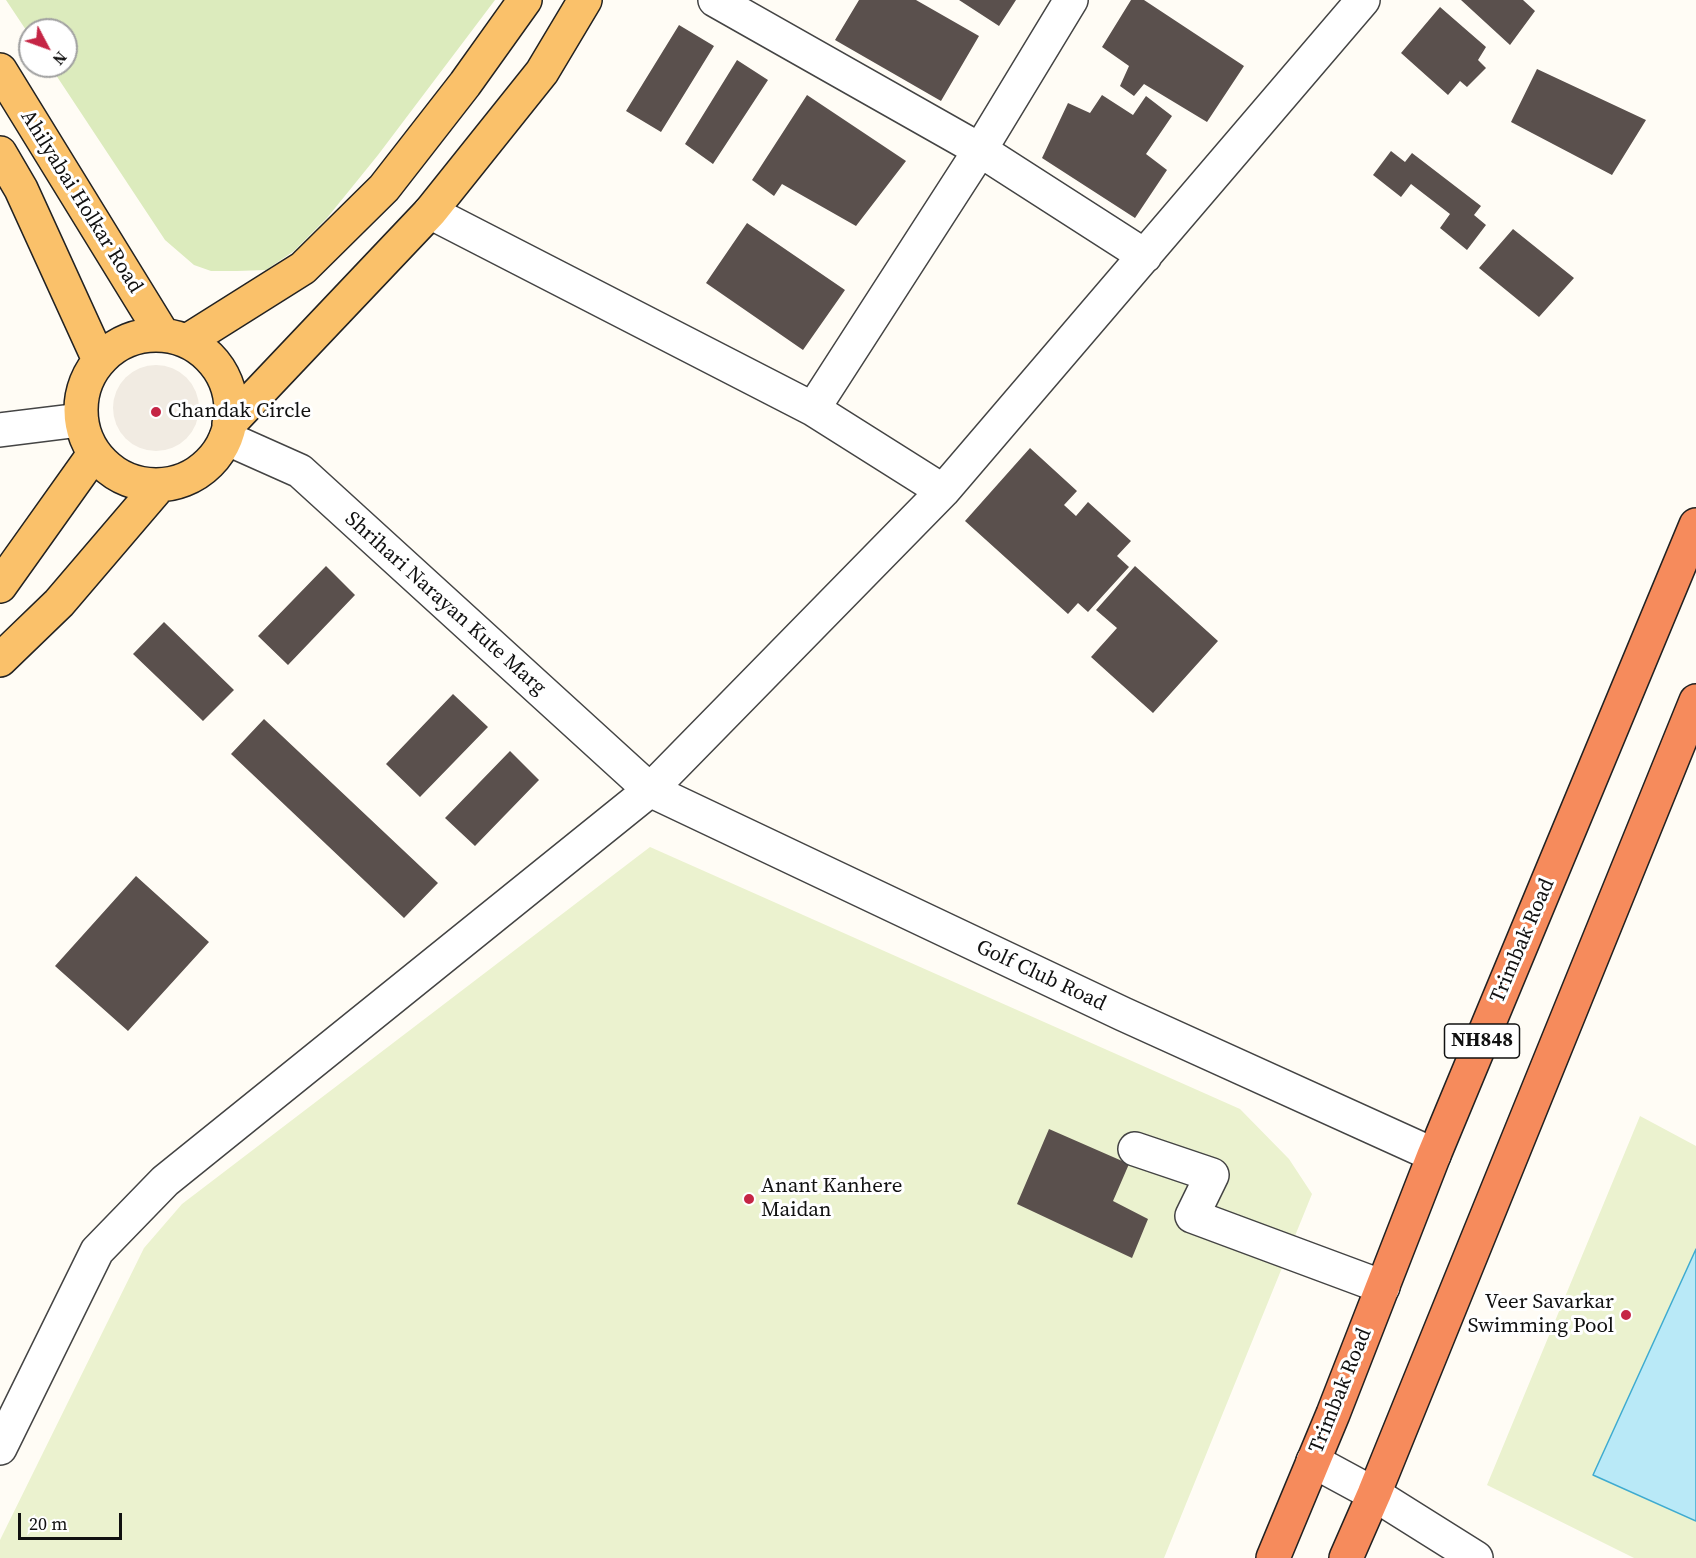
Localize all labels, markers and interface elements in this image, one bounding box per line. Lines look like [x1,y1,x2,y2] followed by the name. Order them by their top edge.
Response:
[18,18,78,78] north arrow
[48,47,72,70] text: N
[14,106,148,298] street label: Ahilyabai Holkar Road
[168,399,311,425] place label: Chandak Circle
[149,405,163,419] marker: Chandak Circle
[339,507,551,701] street label: Shrihari Narayan Kute Marg
[1485,875,1561,1007] street label: Trimbak Road
[972,935,1110,1017] street label: Golf Club Road
[1444,1024,1520,1058] road number: NH848
[761,1174,902,1224] place label: Anant Kanhere Maidan
[742,1192,756,1206] marker: Anant Kanhere Maidan
[1468,1290,1614,1340] place label: Veer Savarkar Swimming Pool
[1619,1308,1633,1322] marker: Veer Savarkar Swimming Pool
[1304,1325,1378,1457] street label: Trimbak Road
[21,1501,124,1539] scale bar
[29,1511,67,1536] text: 20 m

